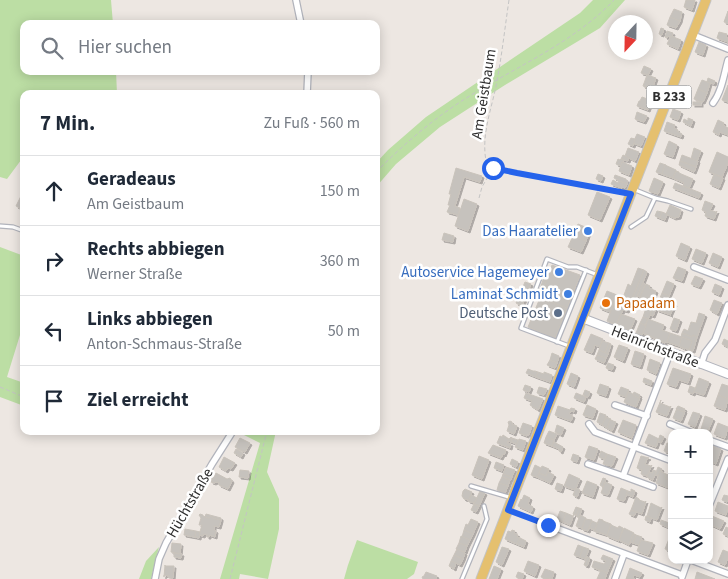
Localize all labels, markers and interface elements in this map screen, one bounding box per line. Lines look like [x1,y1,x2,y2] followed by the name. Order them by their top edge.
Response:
[608,15,653,60] north arrow
[20,20,380,75] search box
[38,34,66,62] icon: search
[78,34,172,61] text: Hier suchen
[466,47,502,141] street label: Am Geistbaum
[646,85,692,108] road number: B 233
[40,108,95,138] text: 7 Min.
[264,112,360,134] text: Zu Fuß · 560 m
[482,157,505,180] route start
[87,166,176,193] text: Geradeaus
[40,177,68,205] icon: ahead
[320,180,360,202] text: 150 m
[87,193,184,215] text: Am Geistbaum
[482,221,579,242] place label: Das Haaratelier
[582,225,594,237] marker: Das Haaratelier
[87,236,225,263] text: Rechts abbiegen
[40,247,68,275] icon: right
[320,250,360,272] text: 360 m
[401,262,550,283] place label: Autoservice Hagemeyer
[87,263,182,285] text: Werner Straße
[553,266,565,278] marker: Autoservice Hagemeyer
[451,284,558,305] place label: Laminat Schmidt
[562,288,574,300] marker: Laminat Schmidt
[616,293,675,314] place label: Papadam
[600,297,612,309] marker: Papadam
[459,303,548,324] place label: Deutsche Post
[87,306,213,333] text: Links abbiegen
[552,307,564,319] marker: Deutsche Post
[40,317,68,345] icon: left
[328,320,360,342] text: 50 m
[608,321,702,373] street label: Heinrichstraße
[87,333,242,355] text: Anton-Schmaus-Straße
[40,387,68,415] icon: arrive
[87,387,188,414] text: Ziel erreicht
[668,429,713,564] map controls
[668,429,713,474] button: +
[162,464,218,542] street label: Hüchtstraße
[668,474,713,519] button: −
[537,514,560,537] route end
[668,519,713,564] button: layers

